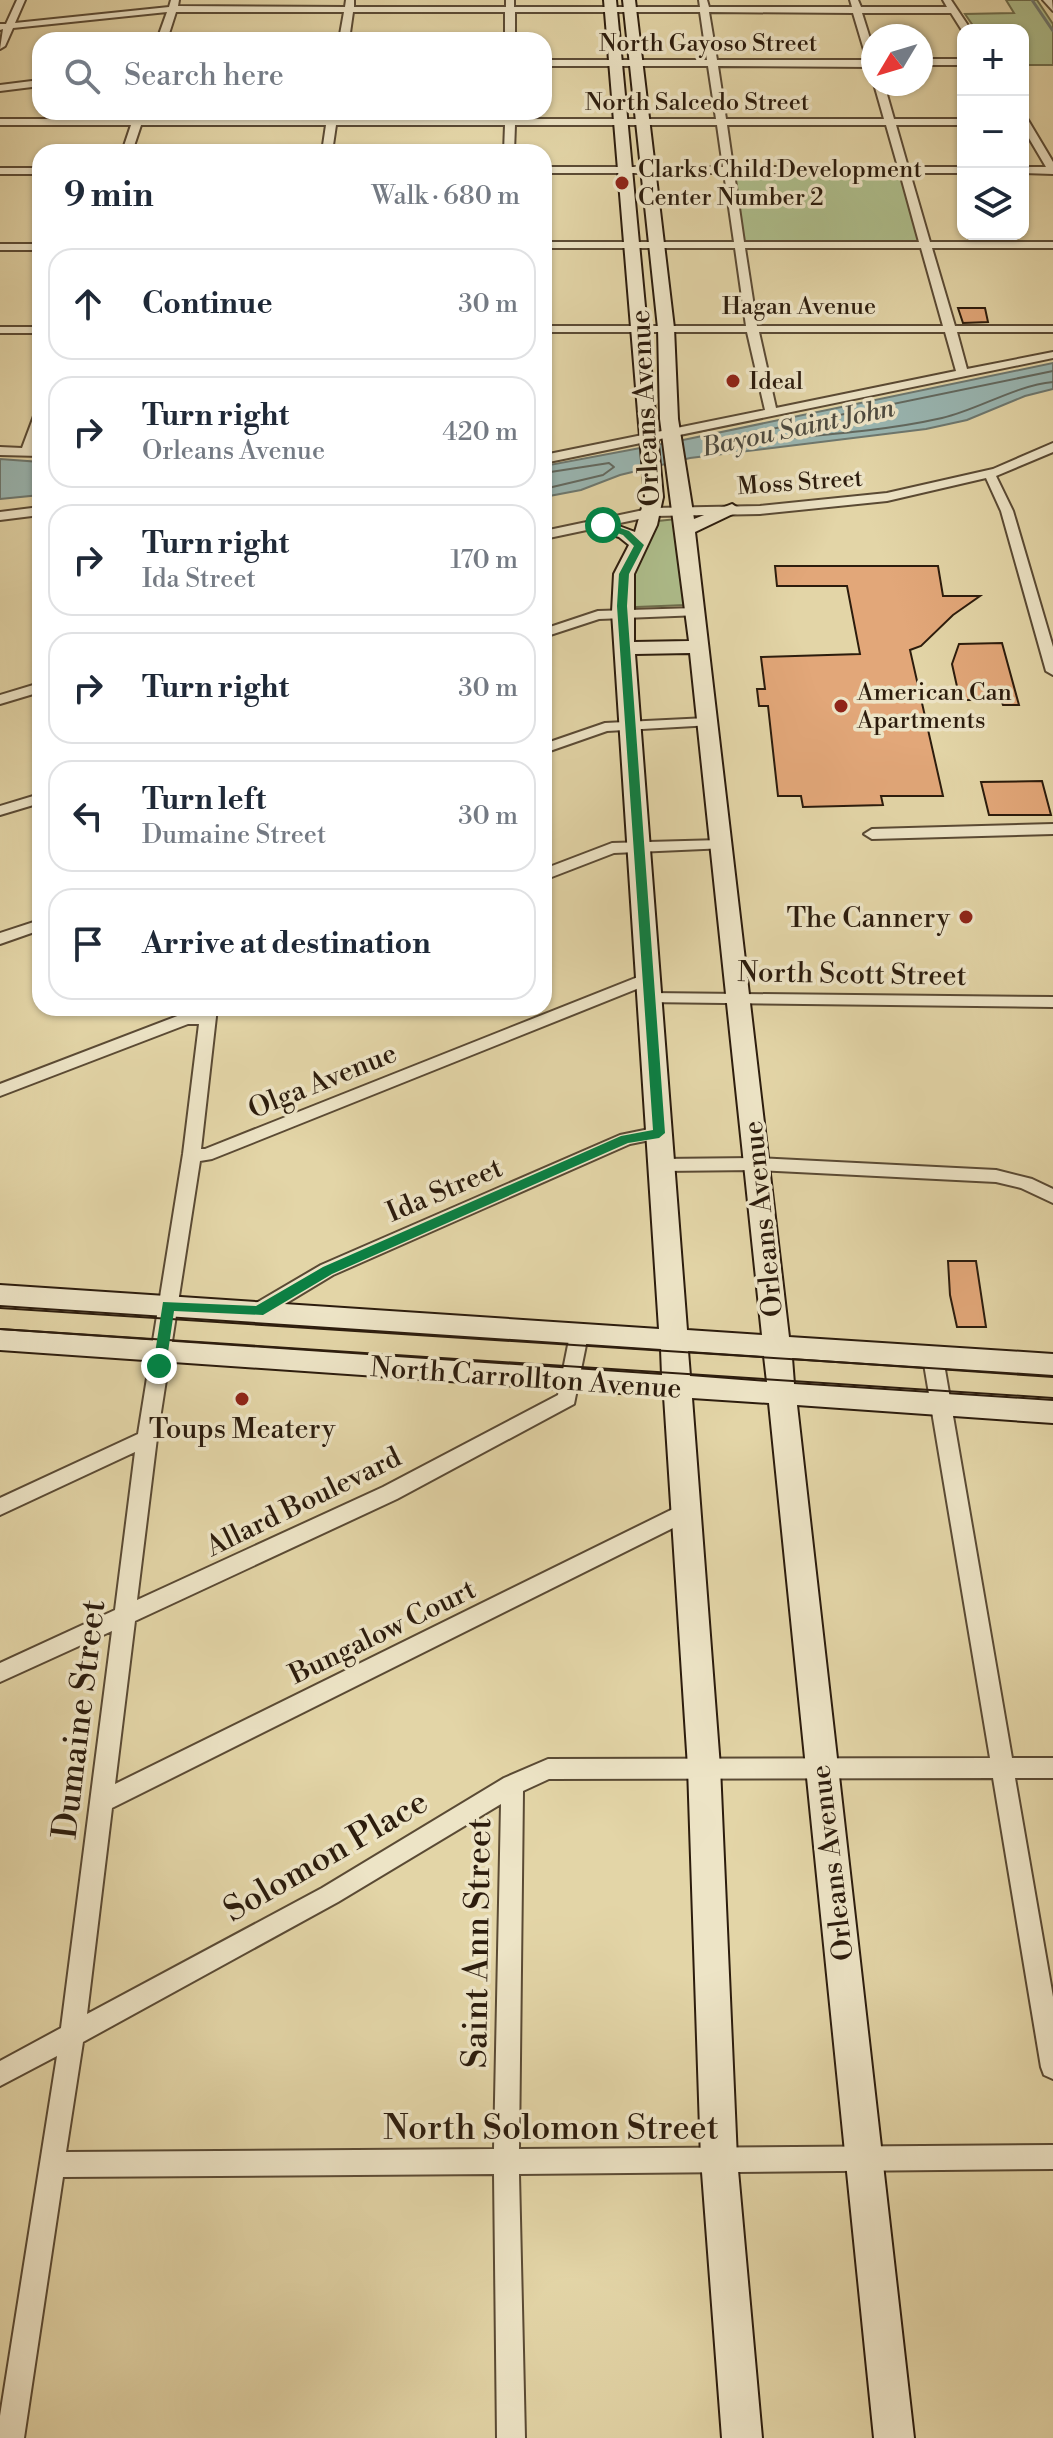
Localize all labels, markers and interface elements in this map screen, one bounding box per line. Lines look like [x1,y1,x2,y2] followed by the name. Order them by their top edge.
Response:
[861,24,933,96] north arrow
[957,24,1029,240] map controls
[957,24,1029,96] button: +
[599,29,818,59] street label: North Gayoso Street
[32,32,552,120] search box
[60,54,104,98] icon: search
[124,57,284,95] text: Search here
[585,88,810,118] street label: North Salcedo Street
[957,96,1029,168] button: −
[638,155,922,213] place label: Clarks Child Development Center Number 2
[957,168,1029,240] button: layers
[613,174,631,192] marker: Clarks Child Development Center Number 2
[64,175,154,217] text: 9 min
[372,180,520,212] text: Walk · 680 m
[66,282,110,326] icon: ahead
[142,285,273,323] text: Continue
[458,288,518,320] text: 30 m
[722,292,876,322] street label: Hagan Avenue
[623,309,668,507] street label: Orleans Avenue
[749,367,803,397] place label: Ideal
[724,372,742,390] marker: Ideal
[698,392,898,464] water label: Bayou Saint John
[142,397,289,435] text: Turn right
[66,410,110,454] icon: right
[442,416,518,448] text: 420 m
[142,435,325,467] text: Orleans Avenue
[736,464,864,502] street label: Moss Street
[585,507,621,543] route start
[142,525,289,563] text: Turn right
[66,538,110,582] icon: right
[450,544,518,576] text: 170 m
[142,563,256,595] text: Ida Street
[66,666,110,710] icon: right
[142,669,289,707] text: Turn right
[458,672,518,704] text: 30 m
[856,678,1012,736] place label: American Can Apartments
[832,697,850,715] marker: American Can Apartments
[142,781,266,819] text: Turn left
[66,794,110,838] icon: left
[458,800,518,832] text: 30 m
[142,819,326,851] text: Dumaine Street
[787,901,950,936] place label: The Cannery
[957,908,975,926] marker: The Cannery
[66,922,110,966] icon: arrive
[142,925,431,963] text: Arrive at destination
[737,955,967,994] street label: North Scott Street
[243,1036,402,1127] street label: Olga Avenue
[736,1119,791,1319] street label: Orleans Avenue
[381,1150,508,1230] street label: Ida Street
[141,1348,177,1384] route end
[369,1350,683,1407] street label: North Carrollton Avenue
[233,1390,251,1408] marker: Toups Meatery
[149,1412,336,1447] place label: Toups Meatery
[199,1440,407,1565] street label: Allard Boulevard
[283,1572,482,1693] street label: Bungalow Court
[44,1597,116,1841] street label: Dumaine Street
[803,1763,862,1963] street label: Orleans Avenue
[216,1781,436,1932] street label: Solomon Place
[455,1817,501,2069] street label: Saint Ann Street
[383,2108,719,2150] street label: North Solomon Street

